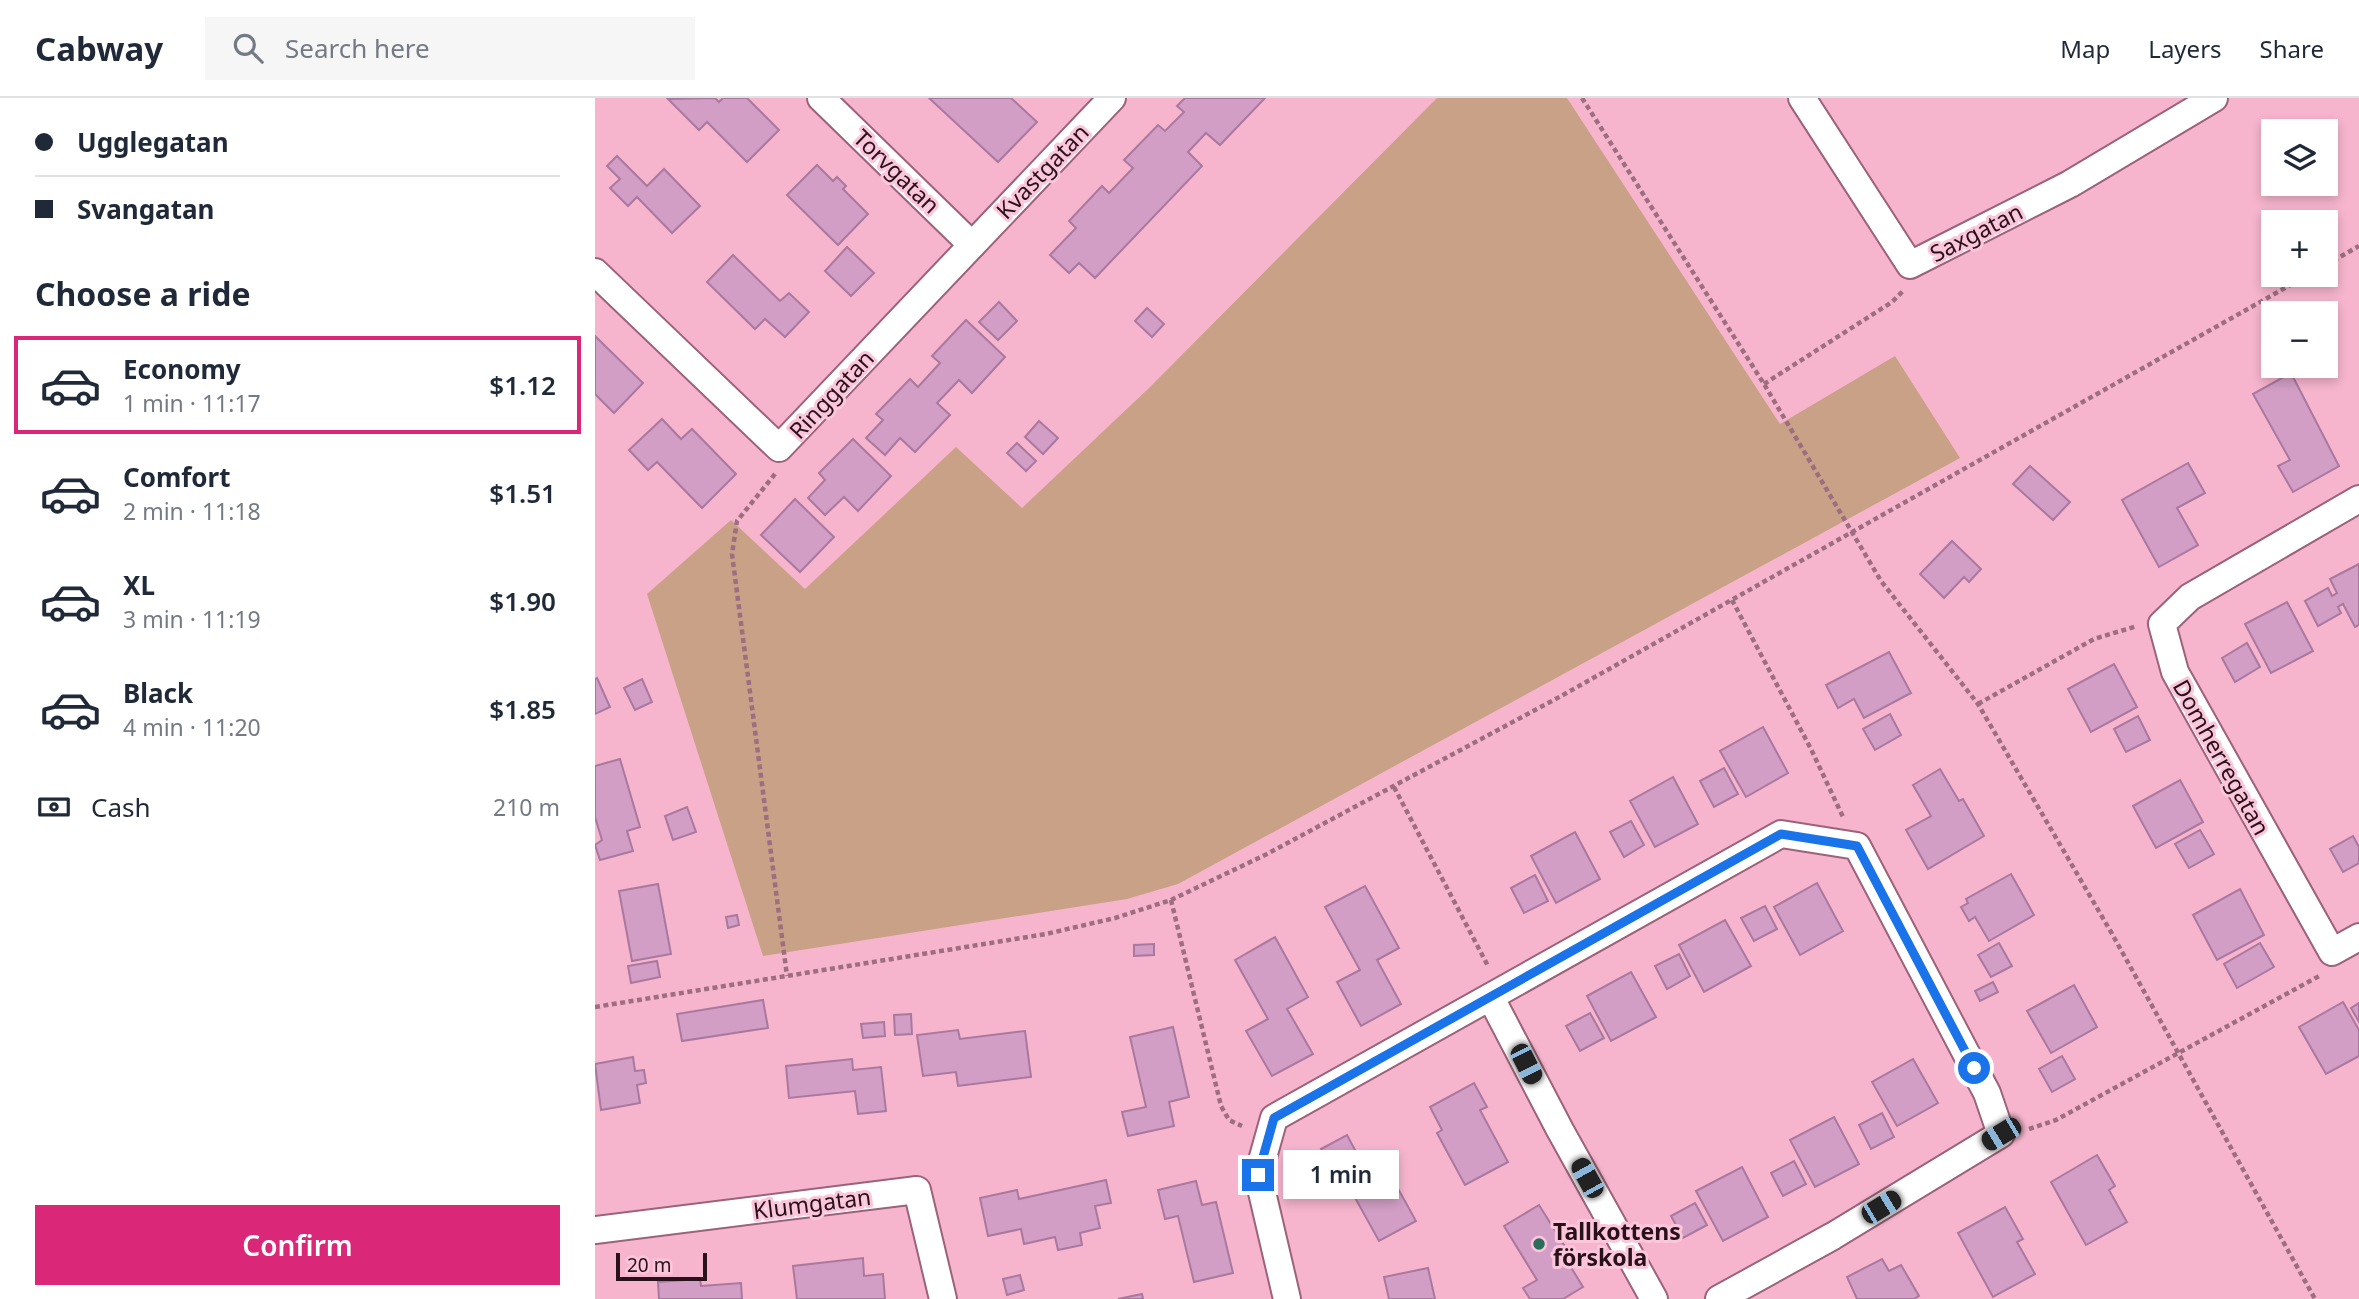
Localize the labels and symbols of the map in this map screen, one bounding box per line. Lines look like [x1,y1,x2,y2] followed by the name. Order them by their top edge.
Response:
[989,117,1095,225] street label: Kvastgatan
[847,122,947,220] street label: Torvgatan
[1924,195,2028,269] street label: Saxgatan
[781,342,881,446] street label: Ringgatan
[2166,673,2278,841] street label: Domherregatan
[1508,1041,1545,1087] car
[1958,1052,1990,1084] route start
[1978,1114,2025,1154] car
[1283,1150,1398,1200] callout: 1 min
[1568,1155,1607,1201] car
[1242,1159,1274,1191] route end
[751,1180,873,1226] street label: Klumgatan
[1858,1187,1905,1227] car
[1553,1215,1681,1273] place label: Tallkottens förskola
[1531,1236,1547,1252] marker: Tallkottens förskola
[616,1250,707,1282] scale bar

